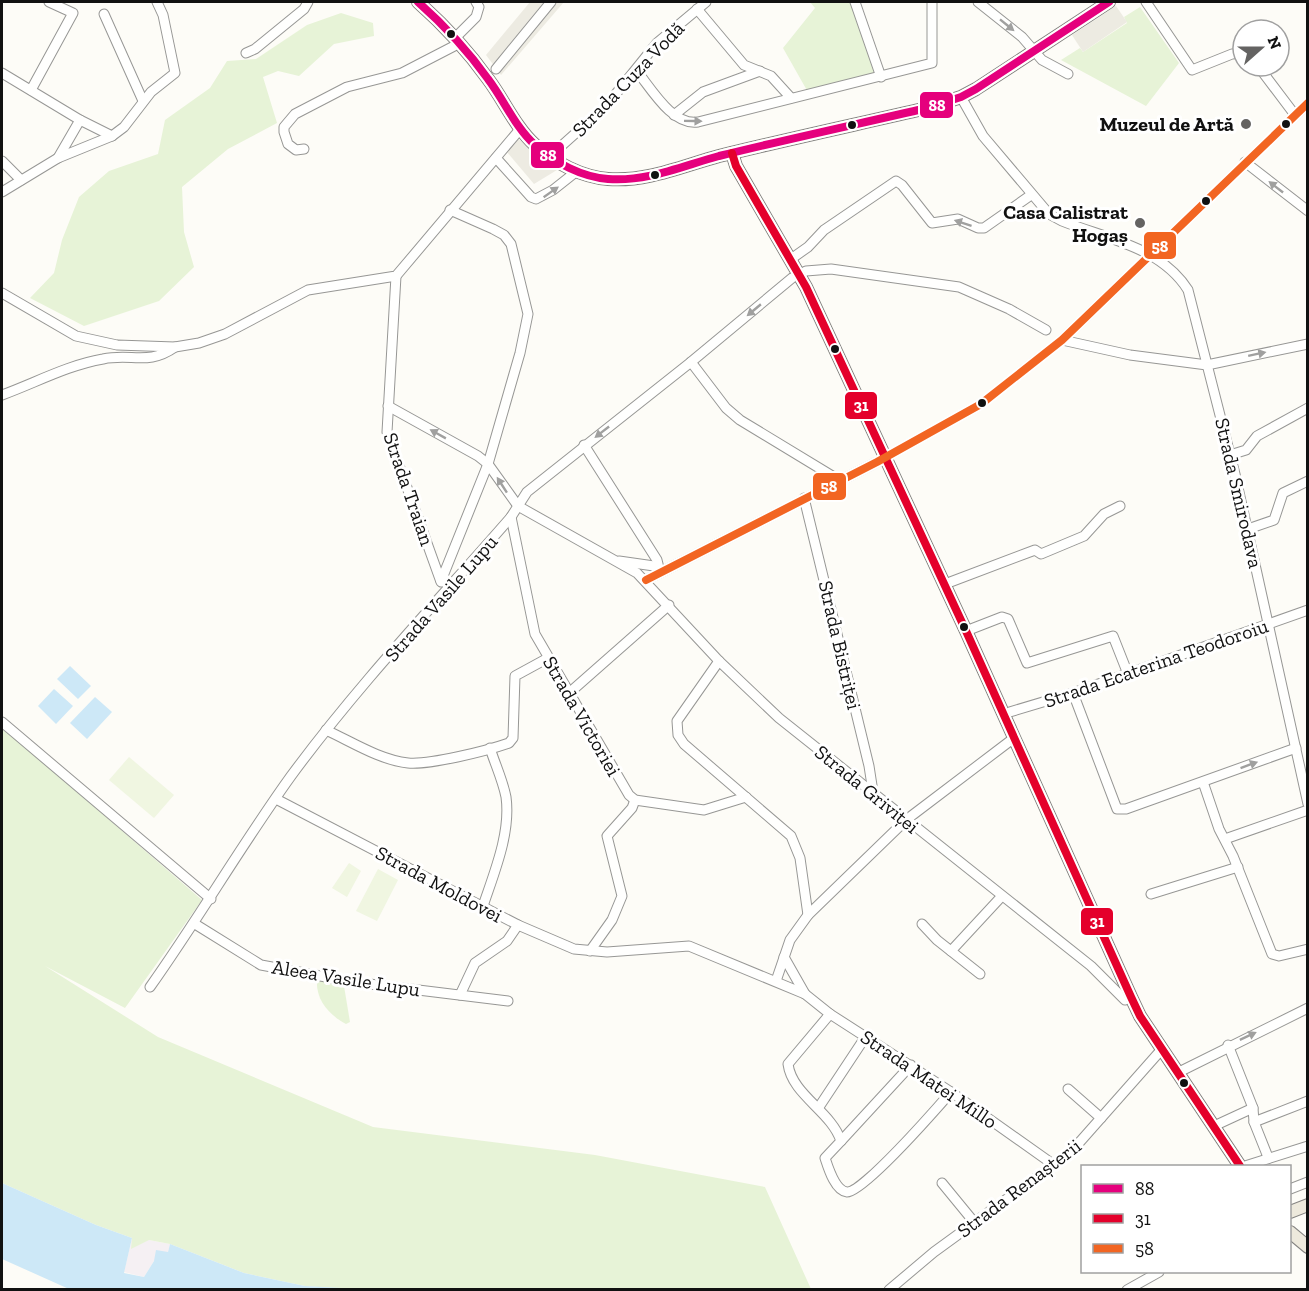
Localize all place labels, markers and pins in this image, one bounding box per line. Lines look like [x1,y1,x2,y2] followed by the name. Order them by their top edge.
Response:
[445,28,457,40] unlabelled marker
[1099,112,1234,136] place label: Muzeul de Artă
[1239,117,1253,131] marker: Muzeul de Artă
[1280,118,1292,130] unlabelled marker
[846,119,858,131] unlabelled marker
[649,169,661,181] unlabelled marker
[1200,195,1212,207] unlabelled marker
[1003,200,1129,247] place label: Casa Calistrat Hogaș
[1133,216,1147,230] marker: Casa Calistrat Hogaș
[829,343,841,355] unlabelled marker
[976,397,988,409] unlabelled marker
[958,621,970,633] unlabelled marker
[1178,1077,1190,1089] unlabelled marker

